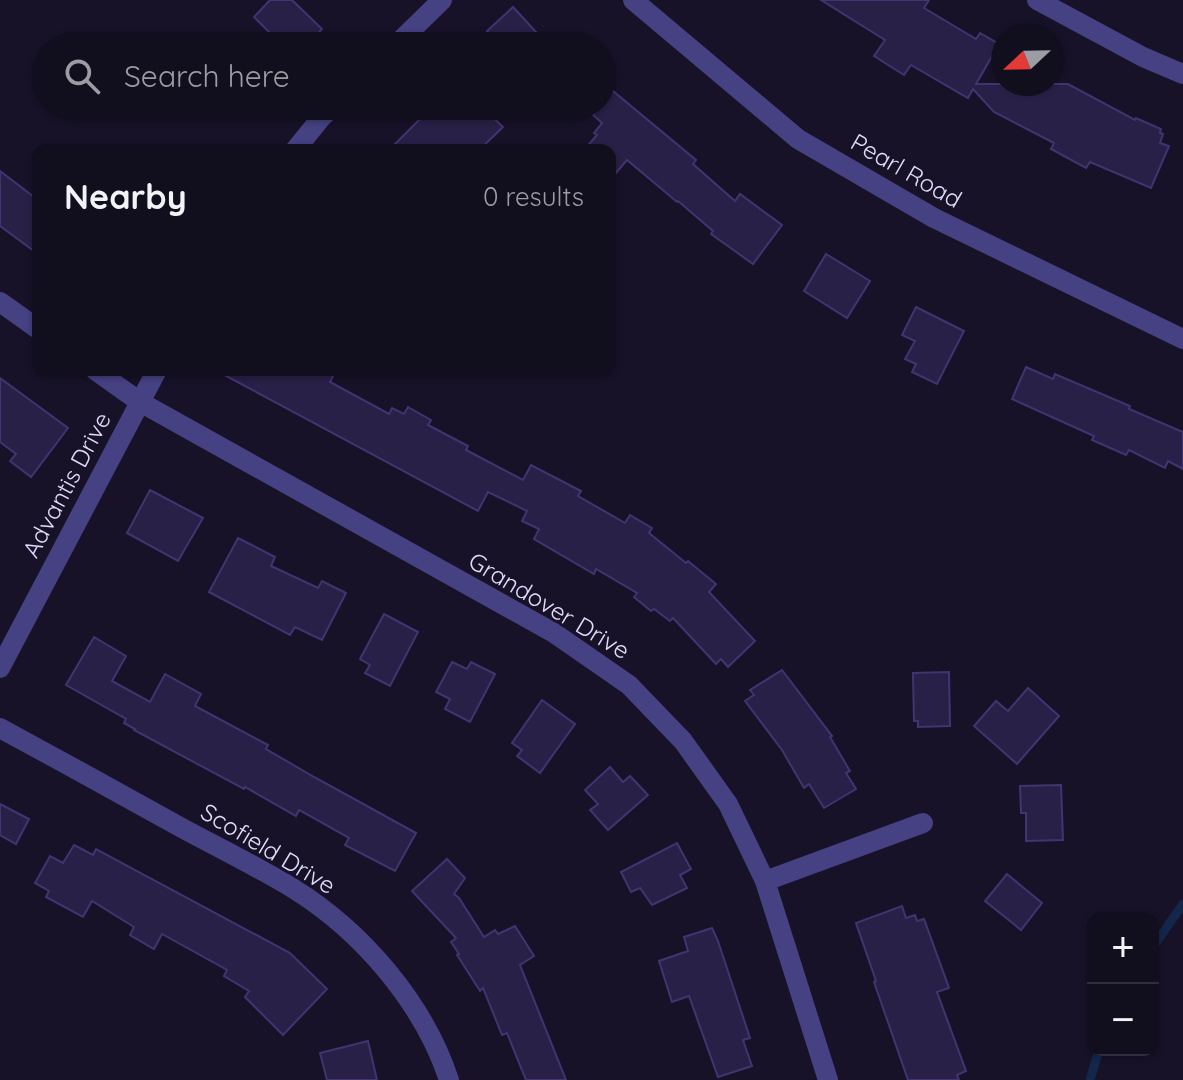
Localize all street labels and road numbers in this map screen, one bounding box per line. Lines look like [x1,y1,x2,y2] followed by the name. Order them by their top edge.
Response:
[846,126,967,214] street label: Pearl Road
[15,407,117,562] street label: Advantis Drive
[463,545,636,665] street label: Grandover Drive
[196,796,341,900] street label: Scofield Drive

